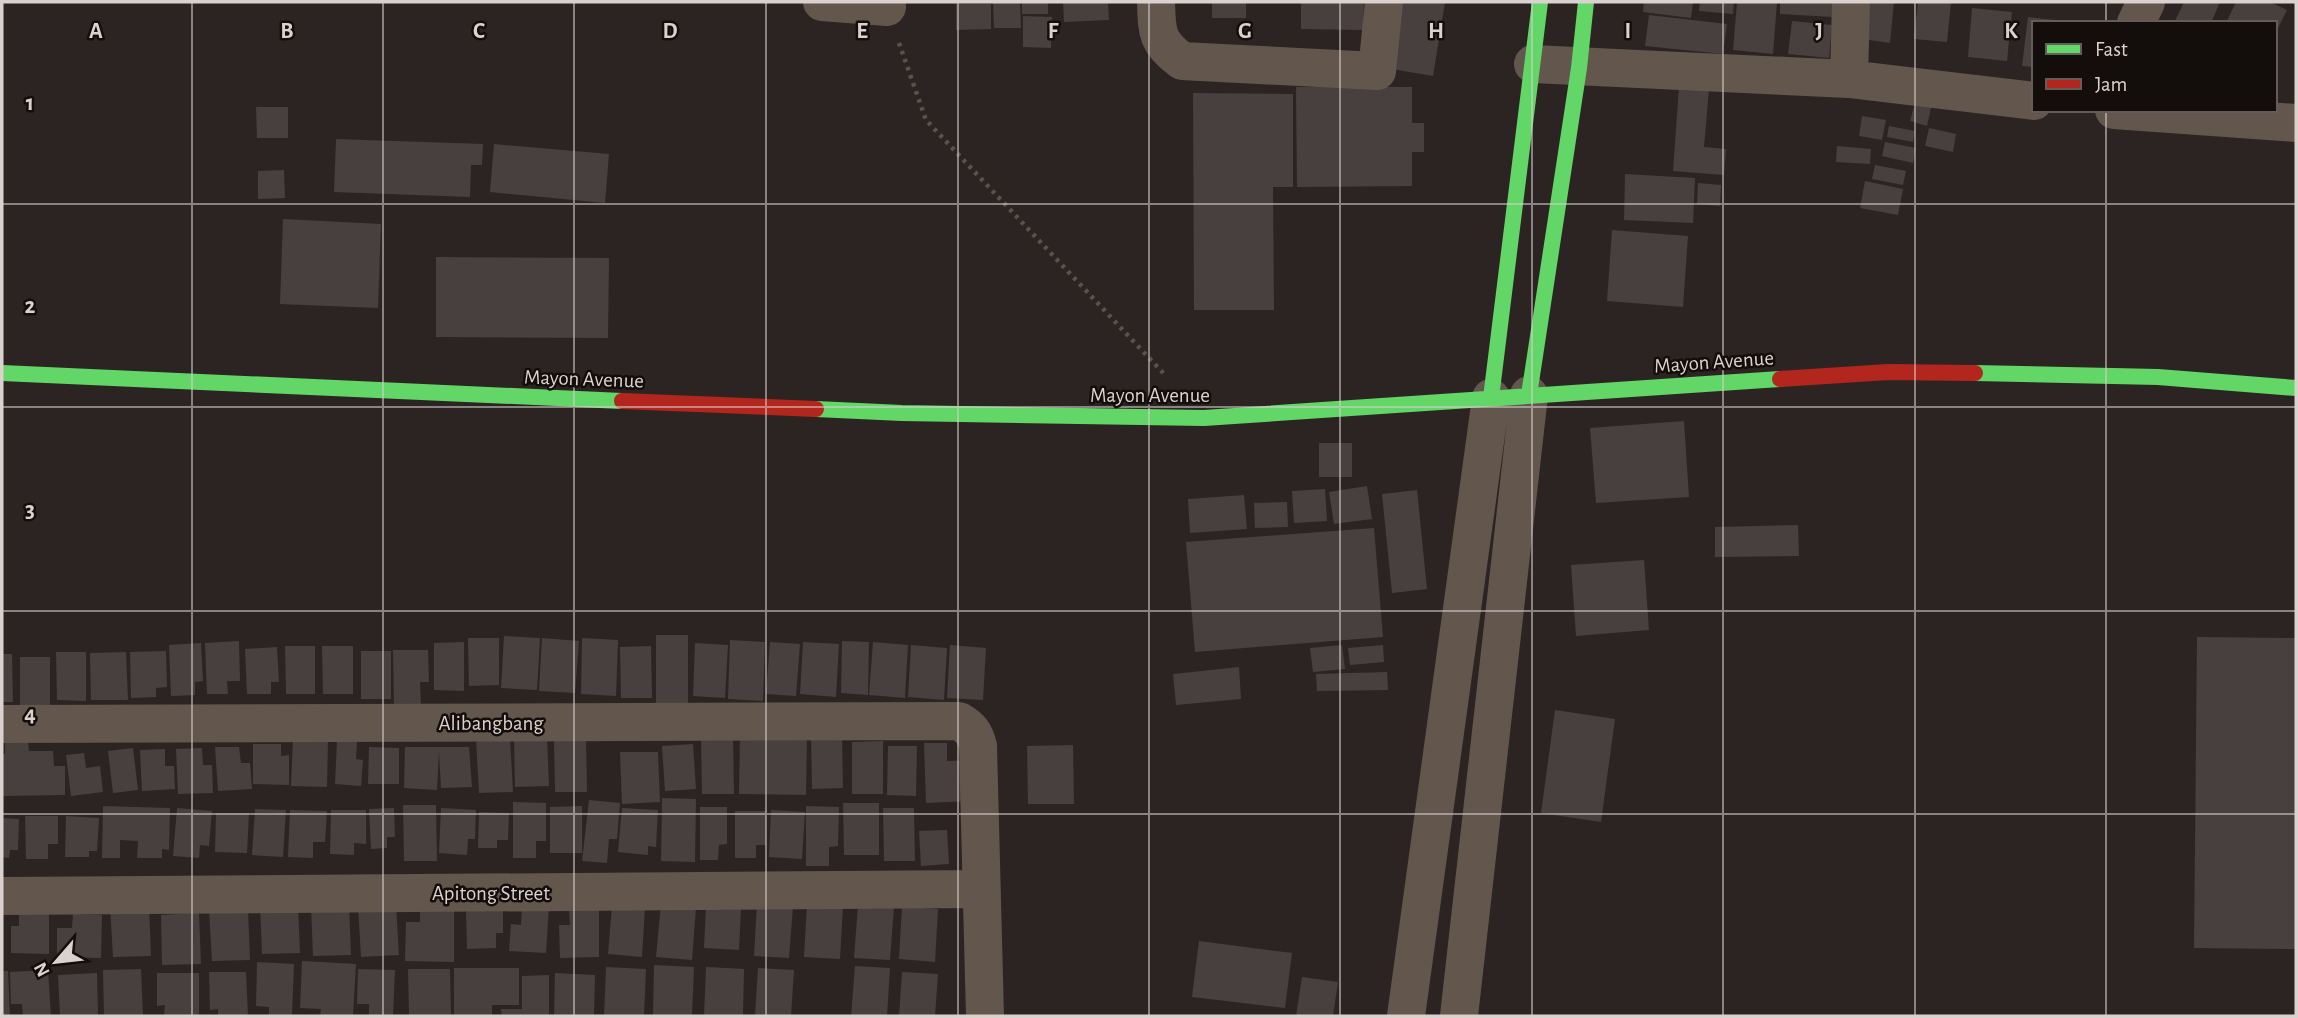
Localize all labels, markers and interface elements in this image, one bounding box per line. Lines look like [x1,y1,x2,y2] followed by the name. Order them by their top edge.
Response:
[89,20,103,43] text: A
[280,20,294,43] text: B
[473,20,485,43] text: C
[662,20,678,43] text: D
[856,20,868,43] text: E
[1048,20,1059,43] text: F
[1238,20,1252,43] text: G
[1428,20,1444,43] text: H
[1625,20,1631,43] text: I
[1815,20,1823,43] text: J
[2004,20,2018,43] text: K
[2032,21,2277,112] legend
[2095,39,2128,60] text: Fast
[2095,74,2127,95] text: Jam
[26,92,34,115] text: 1
[25,295,36,318] text: 2
[1653,347,1775,377] street label: Mayon Avenue
[524,366,644,392] street label: Mayon Avenue
[1090,385,1210,406] street label: Mayon Avenue
[25,499,35,522] text: 3
[24,703,36,726] text: 4
[438,713,544,734] street label: Alibangbang
[432,883,550,904] street label: Apitong Street
[21,927,91,997] north arrow
[31,959,54,980] text: N

